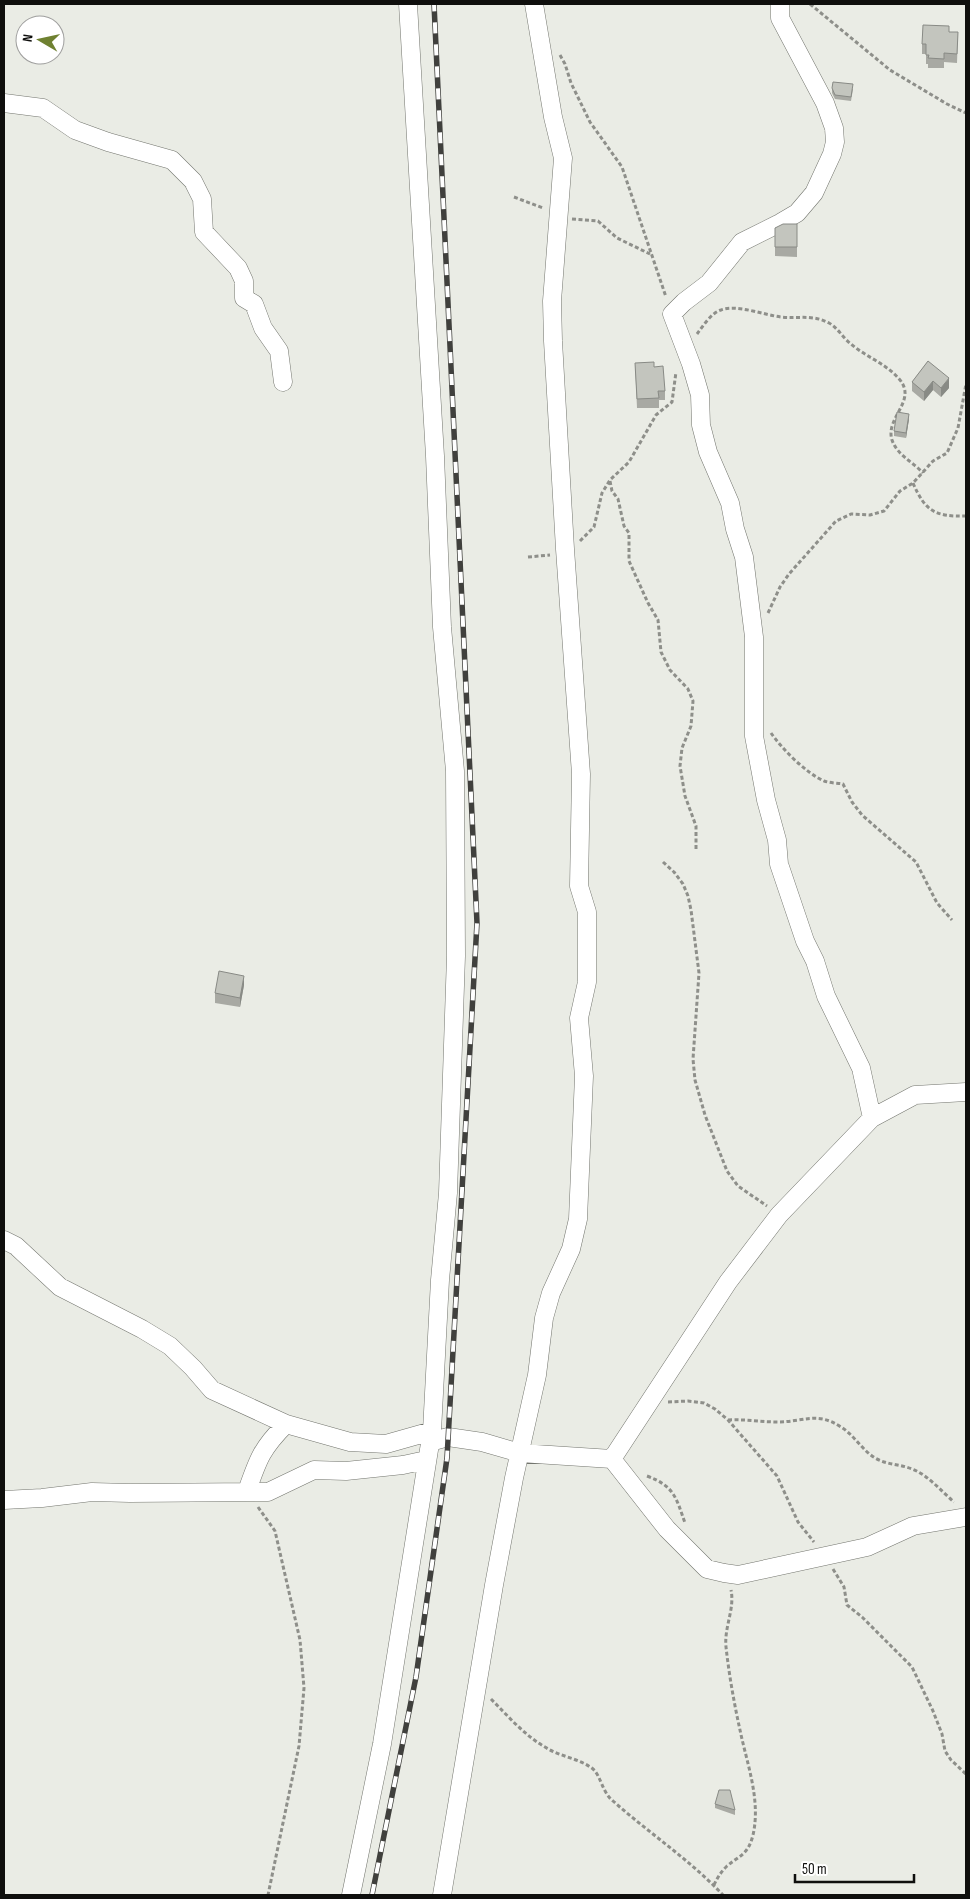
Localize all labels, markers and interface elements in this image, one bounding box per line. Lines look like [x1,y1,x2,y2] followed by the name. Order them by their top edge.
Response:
[15,15,65,65] north arrow
[19,33,37,43] text: N
[795,1852,914,1884] scale bar
[802,1860,827,1879] text: 50 m

